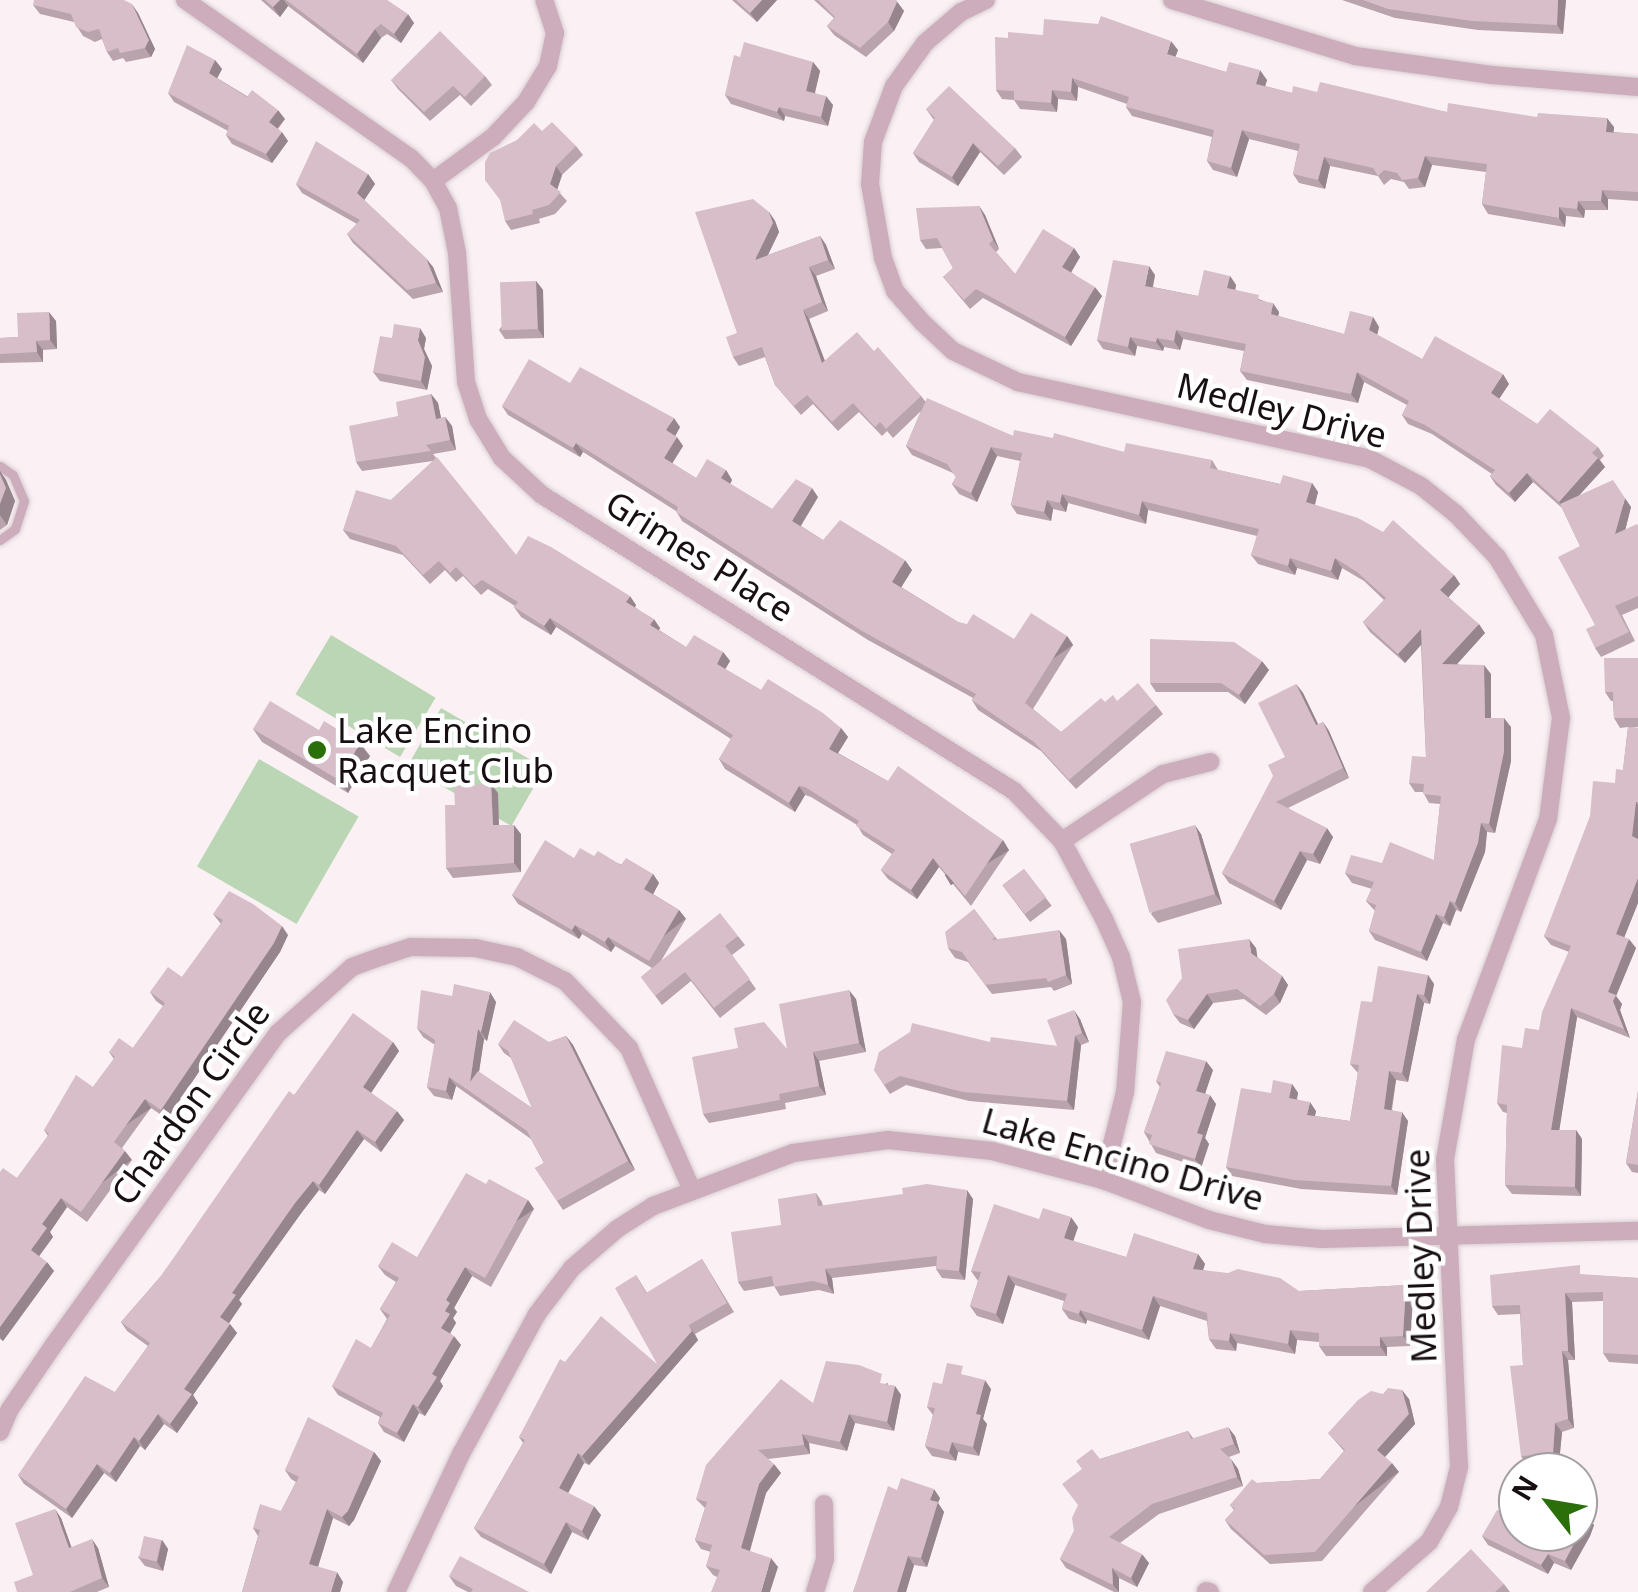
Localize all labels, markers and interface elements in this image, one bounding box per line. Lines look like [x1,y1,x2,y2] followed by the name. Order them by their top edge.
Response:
[1173,364,1391,456] street label: Medley Drive
[598,482,802,630] street label: Grimes Place
[337,709,554,791] place label: Lake Encino Racquet Club
[306,739,328,761] marker: Lake Encino Racquet Club
[102,993,278,1213] street label: Chardon Circle
[977,1099,1269,1219] street label: Lake Encino Drive
[1395,1148,1445,1364] street label: Medley Drive
[1498,1452,1598,1552] north arrow
[1502,1468,1546,1507] text: N

